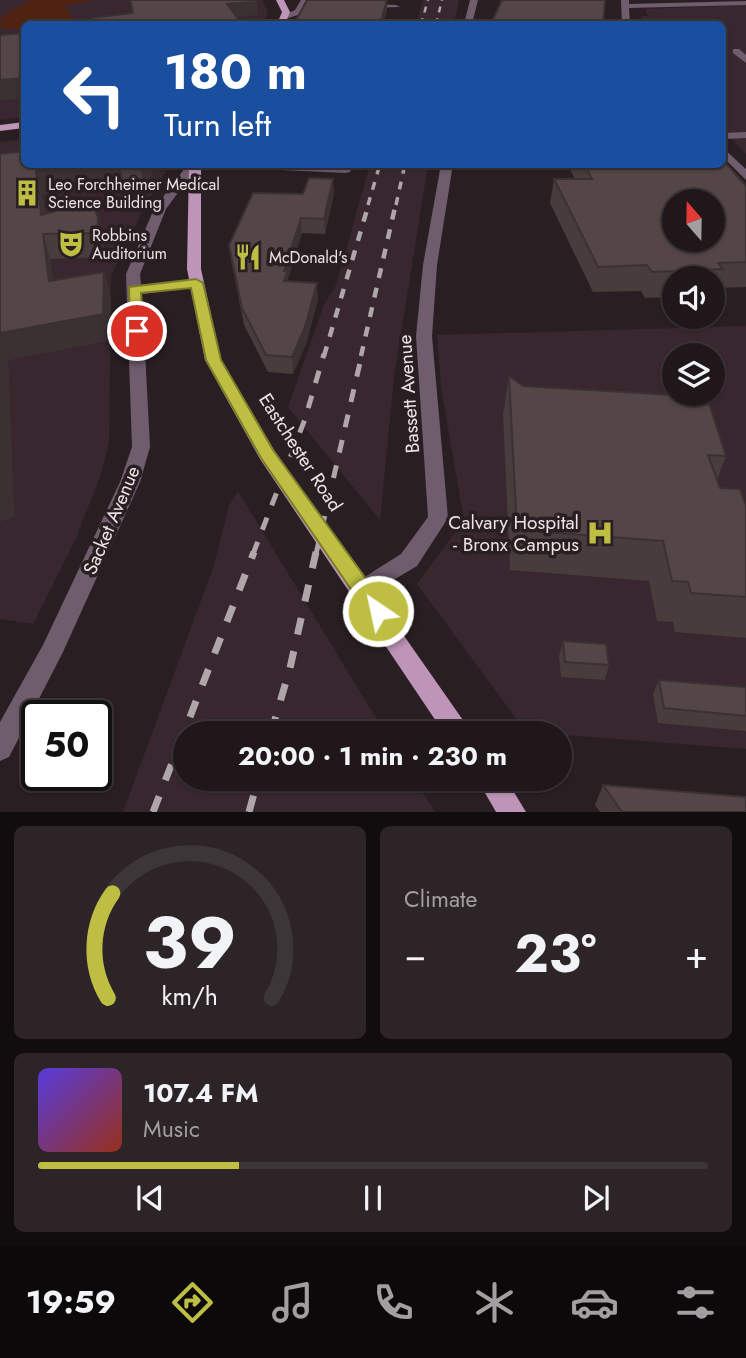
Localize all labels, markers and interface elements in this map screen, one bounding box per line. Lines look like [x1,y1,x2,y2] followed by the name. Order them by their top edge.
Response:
[164,37,307,107] text: 180 m
[49,49,140,140] icon: left
[164,102,271,148] text: Turn left
[48,173,220,214] place label: Leo Forchheimer Medical Science Building
[12,178,42,208] building icon: Leo Forchheimer Medical Science Building
[662,189,724,252] north arrow
[662,189,725,406] map controls
[92,224,167,265] place label: Robbins Auditorium
[56,229,86,259] theatre icon: Robbins Auditorium
[233,242,263,272] restaurant icon: McDonald's
[269,246,348,269] place label: McDonald's
[662,266,725,329] button: sound
[107,301,167,361] pin
[118,312,156,350] icon: arrive
[391,334,426,454] street label: Bassett Avenue
[662,343,725,406] button: layers
[252,388,349,517] street label: Eastchester Road
[76,461,147,579] street label: Sacket Avenue
[448,509,579,558] place label: Calvary Hospital - Bronx Campus
[585,518,615,548] hospital icon: Calvary Hospital - Bronx Campus
[341,574,415,648] position arrow
[21,700,112,791] speed limit sign: 50
[238,737,507,775] text: 20:00 · 1 min · 230 m
[404,882,477,916] text: Climate
[143,891,237,996] text: 39
[515,916,596,992] text: 23°
[404,927,426,982] text: −
[685,927,708,982] text: +
[162,978,218,1014] text: km/h
[143,1074,258,1112] text: 107.4 FM
[143,1112,200,1146] text: Music
[131,1179,169,1217] icon: previous
[354,1179,392,1217] icon: pause
[577,1179,615,1217] icon: next
[168,1278,217,1327] icon: directions
[268,1278,317,1327] icon: music
[369,1278,418,1327] icon: phone
[470,1278,519,1327] icon: climate
[570,1278,619,1327] icon: car
[671,1278,720,1327] icon: filters
[26,1279,116,1325] text: 19:59

